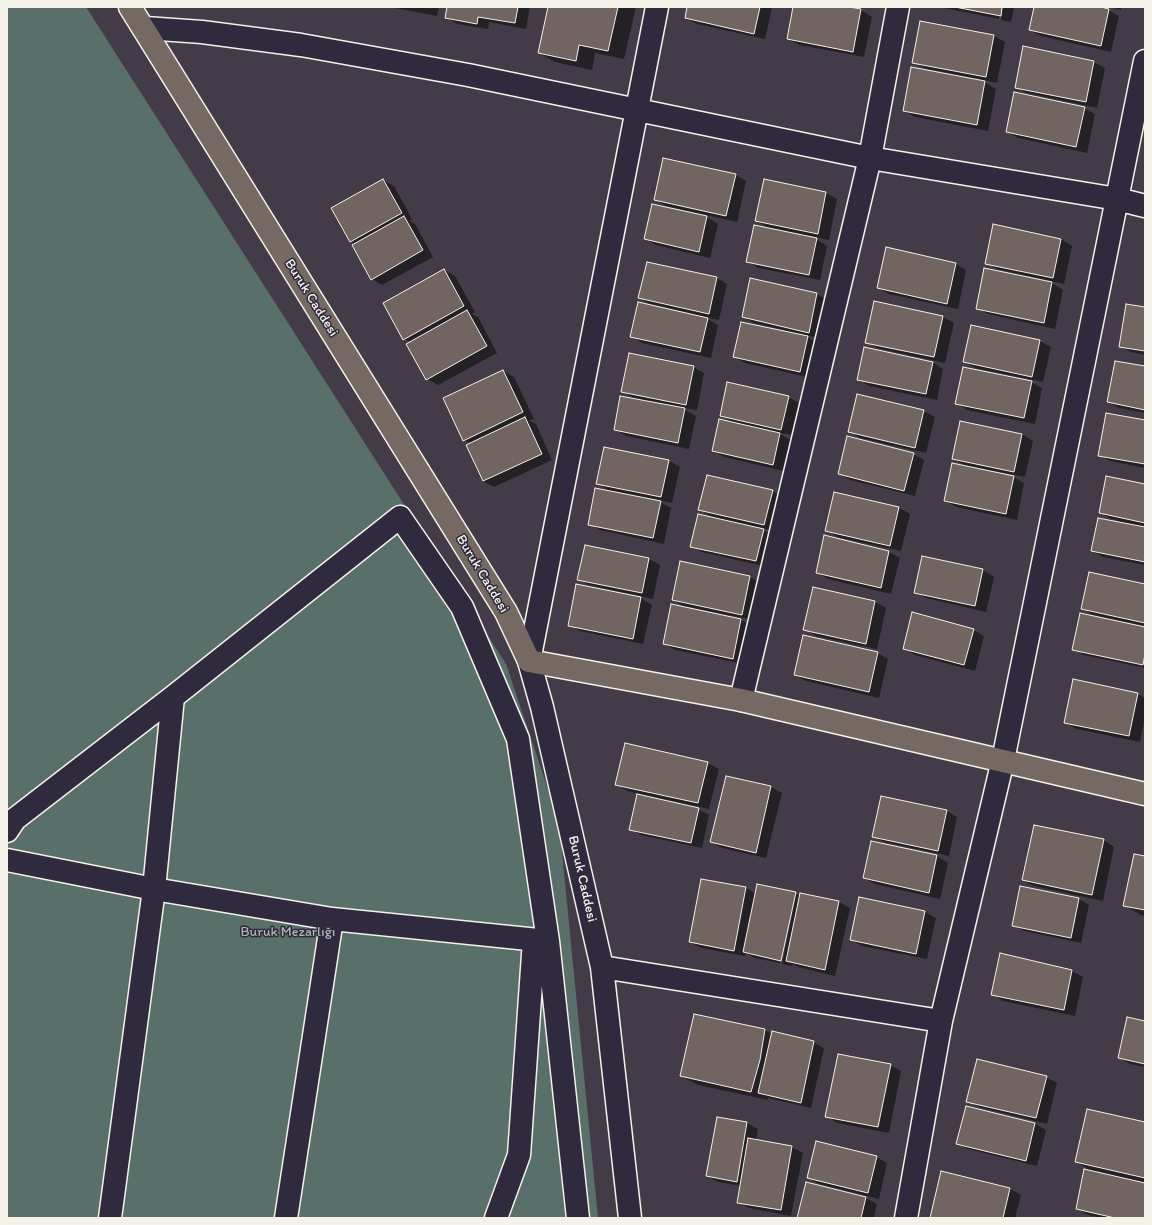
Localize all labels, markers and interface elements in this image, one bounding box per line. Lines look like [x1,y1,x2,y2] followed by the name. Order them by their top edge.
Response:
[280,256,342,340] street label: Buruk Caddesi
[452,532,512,616] street label: Buruk Caddesi
[564,834,600,924] street label: Buruk Caddesi
[241,924,335,940] park label: Buruk Mezarlığı

